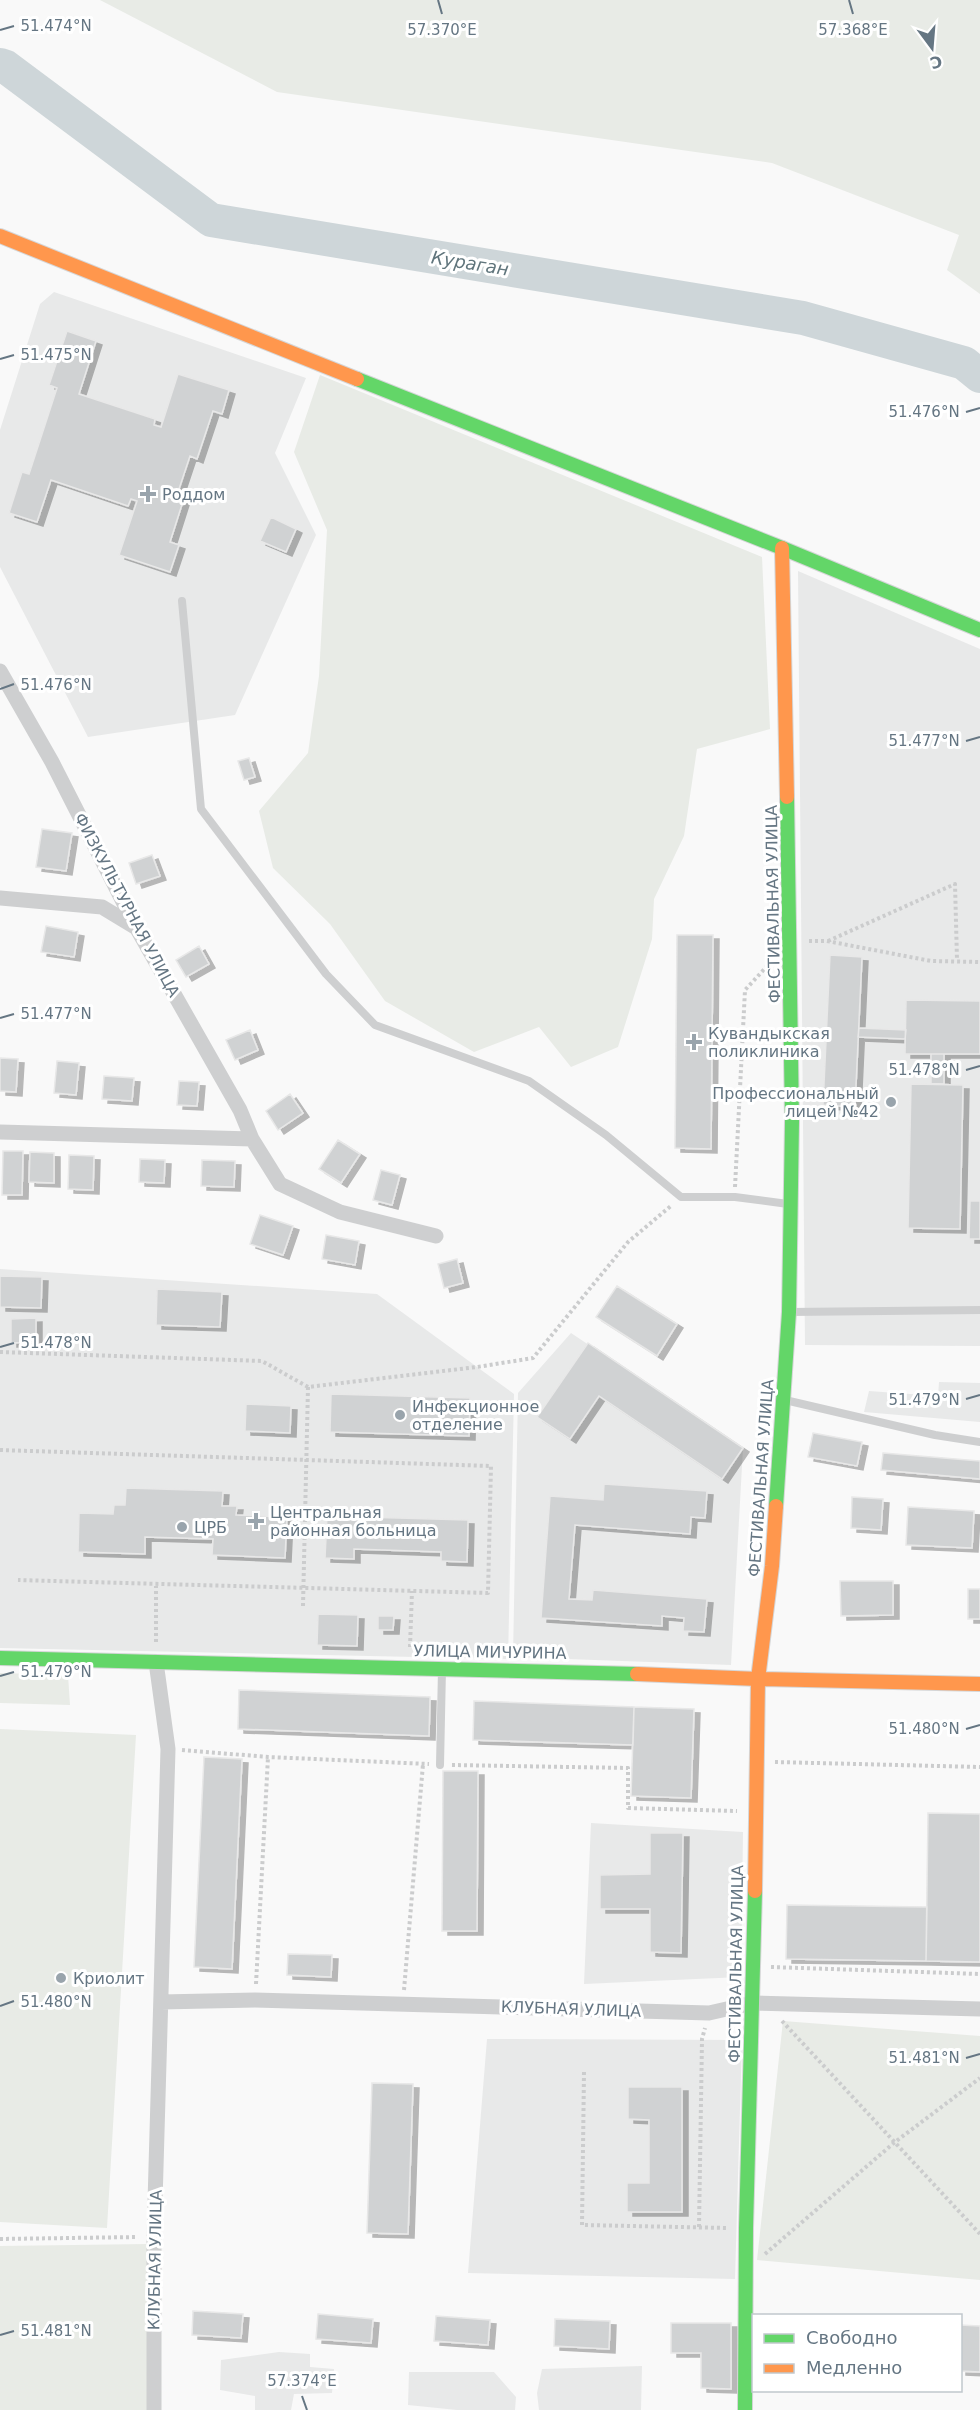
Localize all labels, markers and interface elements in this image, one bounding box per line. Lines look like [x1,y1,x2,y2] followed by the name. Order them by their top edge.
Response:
[20,17,92,35] text: 51.474°N
[902,18,962,78] north arrow
[407,21,477,39] text: 57.370°E
[818,21,888,39] text: 57.368°E
[928,51,944,73] text: С
[430,247,510,280] water label: Кураган
[20,346,92,364] text: 51.475°N
[888,403,960,421] text: 51.476°N
[139,485,157,503] marker: Роддом
[162,485,225,504] place label: Роддом
[20,676,92,694] text: 51.476°N
[888,732,960,750] text: 51.477°N
[762,805,784,1003] street label: ФЕСТИВАЛЬНАЯ УЛИЦА
[70,810,184,1000] street label: ФИЗКУЛЬТУРНАЯ УЛИЦА
[20,1005,92,1023] text: 51.477°N
[708,1024,830,1061] place label: Кувандыкская поликлиника
[685,1033,703,1051] marker: Кувандыкская поликлиника
[888,1061,960,1079] text: 51.478°N
[712,1084,879,1121] place label: Профессиональный лицей №42
[884,1095,898,1109] marker: Профессиональный лицей №42
[20,1334,92,1352] text: 51.478°N
[745,1379,777,1577] street label: ФЕСТИВАЛЬНАЯ УЛИЦА
[888,1391,960,1409] text: 51.479°N
[412,1397,539,1434] place label: Инфекционное отделение
[393,1408,407,1422] marker: Инфекционное отделение
[270,1503,436,1540] place label: Центральная районная больница
[247,1512,265,1530] marker: Центральная районная больница
[194,1518,227,1537] place label: ЦРБ
[175,1520,189,1534] marker: ЦРБ
[413,1641,567,1663] street label: УЛИЦА МИЧУРИНА
[20,1663,92,1681] text: 51.479°N
[888,1720,960,1738] text: 51.480°N
[725,1865,747,2063] street label: ФЕСТИВАЛЬНАЯ УЛИЦА
[73,1969,145,1988] place label: Криолит
[54,1971,68,1985] marker: Криолит
[20,1993,92,2011] text: 51.480°N
[501,1997,642,2021] street label: КЛУБНАЯ УЛИЦА
[888,2049,960,2067] text: 51.481°N
[144,2190,166,2330] street label: КЛУБНАЯ УЛИЦА
[752,2314,962,2392] legend
[20,2322,92,2340] text: 51.481°N
[806,2327,898,2348] text: Свободно
[806,2357,902,2378] text: Медленно
[267,2372,337,2390] text: 57.374°E

